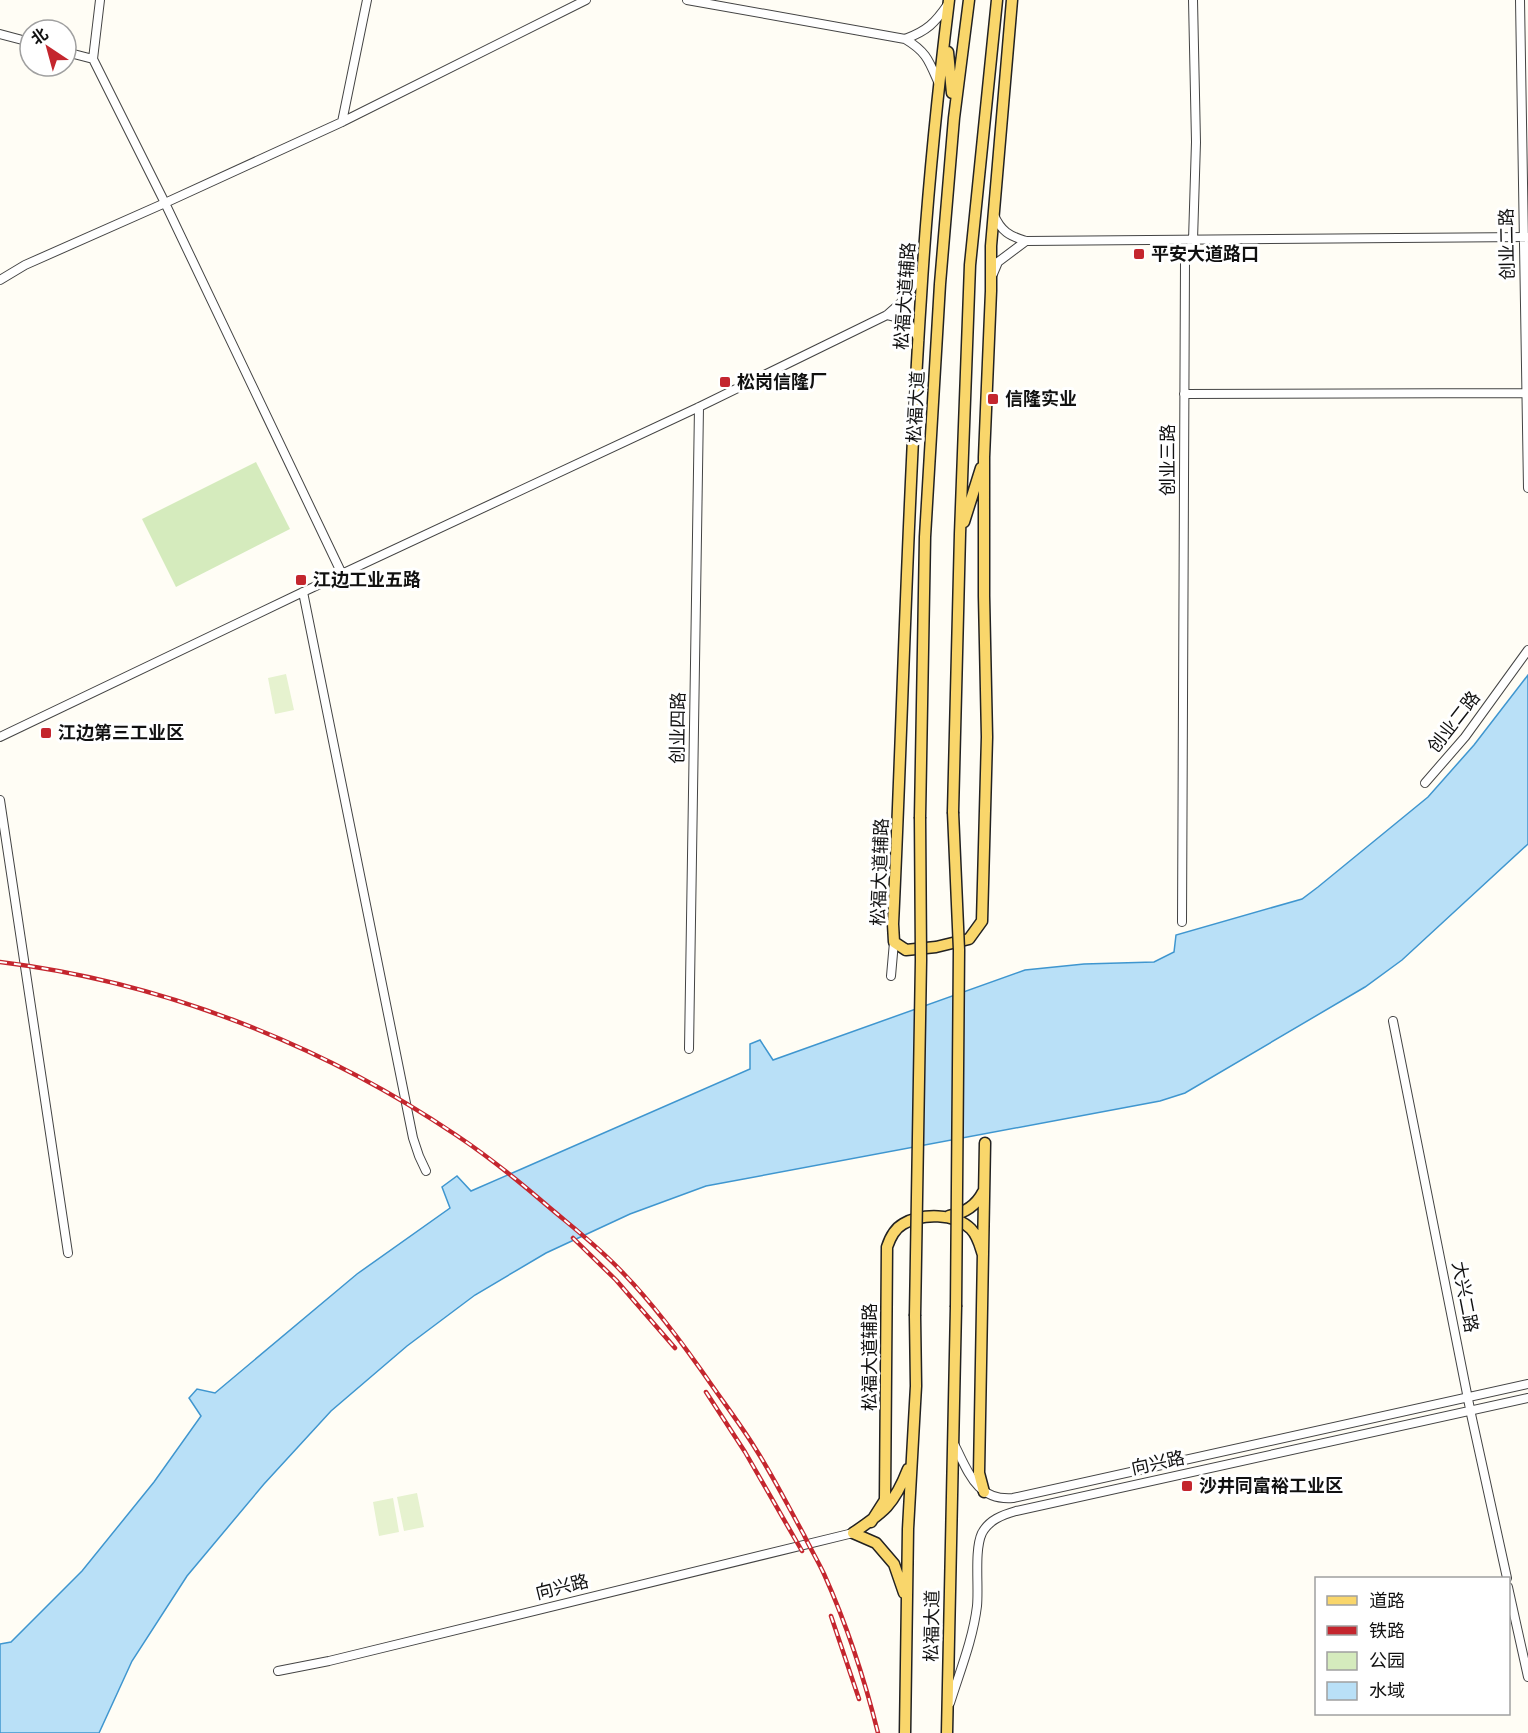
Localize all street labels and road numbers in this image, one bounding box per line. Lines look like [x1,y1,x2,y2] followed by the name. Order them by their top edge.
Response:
[1493,208,1519,280] street label: 创业二路
[888,241,920,351] street label: 松福大道辅路
[901,370,929,444] street label: 松福大道
[1155,424,1179,496] street label: 创业三路
[1422,686,1485,757] street label: 创业二路
[664,692,690,764] street label: 创业四路
[865,818,893,926] street label: 松福大道辅路
[1447,1259,1485,1334] street label: 大兴二路
[857,1303,881,1411] street label: 松福大道辅路
[1129,1445,1187,1479] street label: 向兴路
[533,1568,591,1604] street label: 向兴路
[918,1590,944,1662] street label: 松福大道

